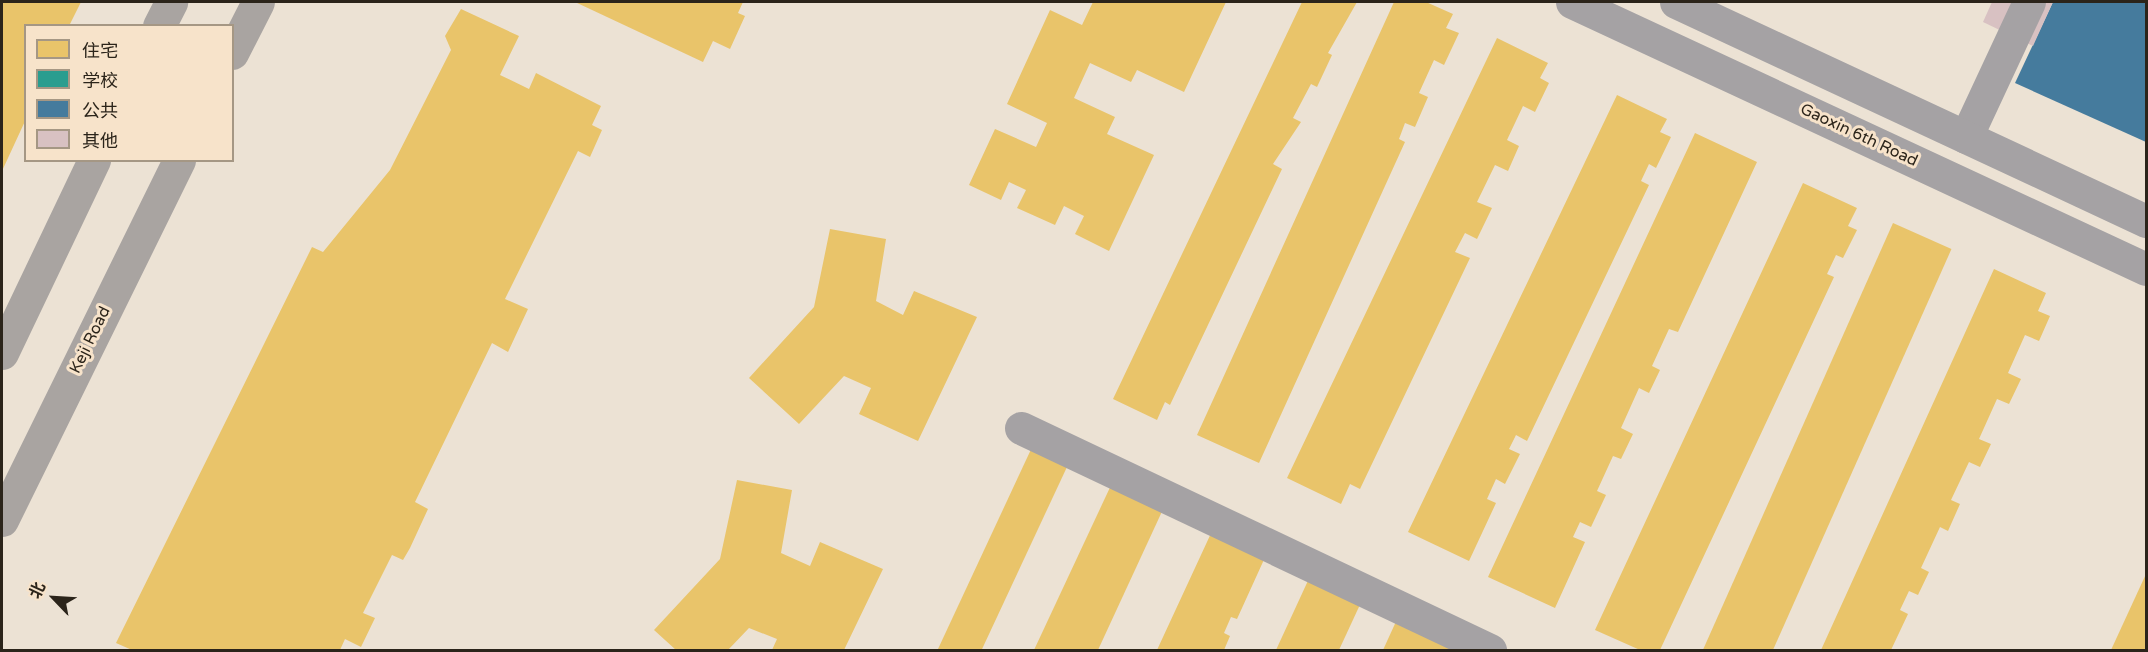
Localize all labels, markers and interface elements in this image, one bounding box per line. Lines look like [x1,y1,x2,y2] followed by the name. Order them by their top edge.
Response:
[24,24,234,162] legend
[82,40,118,62] text: 住宅
[82,70,118,92] text: 学校
[1797,99,1921,171] street label: Gaoxin 6th Road
[82,100,118,122] text: 公共
[82,130,118,152] text: 其他
[66,303,114,377] street label: Keji Road
[24,568,84,628] north arrow
[25,579,50,602] text: 北

